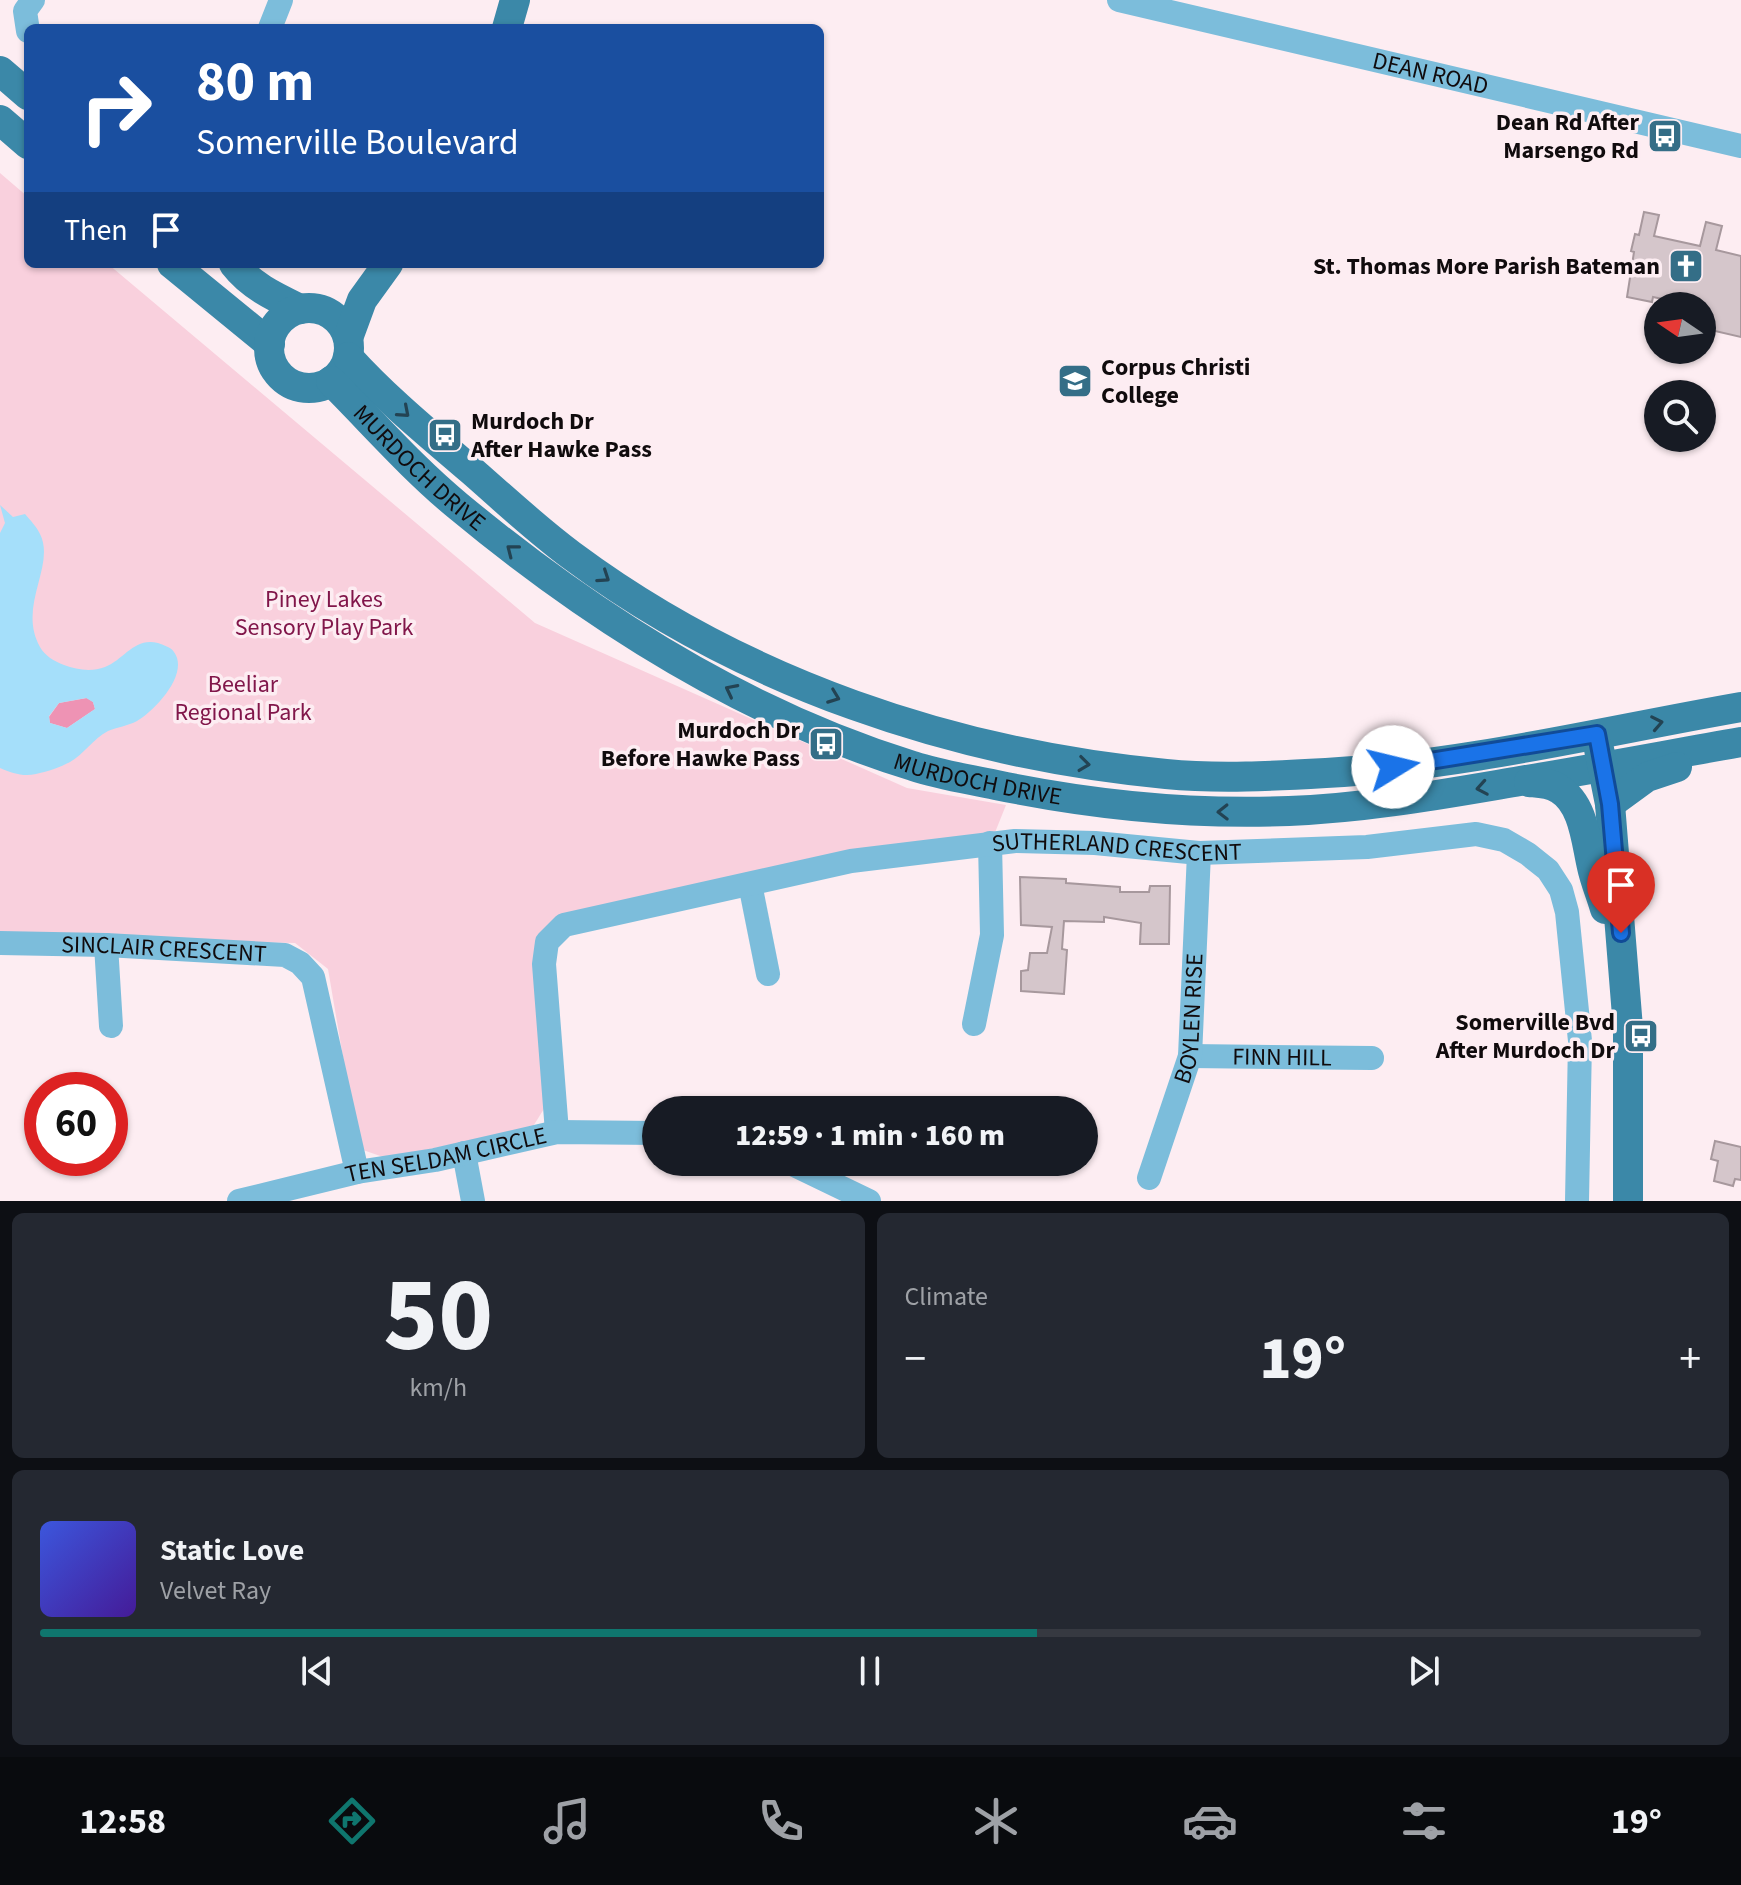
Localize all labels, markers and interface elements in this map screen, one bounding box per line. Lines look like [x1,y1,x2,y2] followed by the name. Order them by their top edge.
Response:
[196,43,314,122] text: 80 m
[1369,43,1492,104] street label: DEAN ROAD
[64,56,168,160] icon: right
[1496,105,1639,168] place label: Dean Rd After Marsengo Rd
[196,117,519,168] text: Somerville Boulevard
[1646,117,1684,155] bus stop icon: Dean Rd After Marsengo Rd
[144,208,188,252] icon: arrive
[64,209,128,252] text: Then
[1667,247,1705,285] church icon: St. Thomas More Parish Bateman
[1313,249,1660,284] place label: St. Thomas More Parish Bateman
[1644,292,1716,364] north arrow
[1644,292,1716,452] map controls
[1101,350,1250,413] place label: Corpus Christi College
[1056,362,1094,400] school or university icon: Corpus Christi College
[1644,380,1716,452] button: search
[345,396,493,539] street label: MURDOCH DRIVE
[394,402,409,416] one-way arrow
[470,404,652,467] place label: Murdoch Dr After Hawke Pass
[426,416,464,454] bus stop icon: Murdoch Dr After Hawke Pass
[506,545,521,559] one-way arrow
[595,567,610,582] one-way arrow
[235,582,413,645] park label: Piney Lakes Sensory Play Park
[174,667,312,730] park label: Beeliar Regional Park
[724,684,739,699] one-way arrow
[826,687,840,704] one-way arrow
[601,713,800,776] place label: Murdoch Dr Before Hawke Pass
[1650,715,1664,732] one-way arrow
[807,725,845,763] bus stop icon: Murdoch Dr Before Hawke Pass
[1351,725,1435,809] position arrow
[889,743,1064,814] street label: MURDOCH DRIVE
[1077,755,1091,772] one-way arrow
[1475,778,1488,795] one-way arrow
[1216,803,1229,821] one-way arrow
[990,823,1243,871] street label: SUTHERLAND CRESCENT
[1587,851,1655,933] pin
[1599,863,1643,907] icon: arrive
[61,927,268,971] street label: SINCLAIR CRESCENT
[1164,952,1212,1088] street label: BOYLEN RISE
[1435,1005,1615,1068] place label: Somerville Bvd After Murdoch Dr
[1622,1017,1660,1055] bus stop icon: Somerville Bvd After Murdoch Dr
[1232,1039,1332,1075] street label: FINN HILL
[24,1072,128,1176] speed limit sign: 60
[735,1114,1005,1157] text: 12:59 · 1 min · 160 m
[341,1117,550,1192] street label: TEN SELDAM CIRCLE
[383,1243,493,1391] text: 50
[905,1278,988,1315] text: Climate
[1260,1317,1346,1402] text: 19°
[905,1328,926,1391] text: −
[1679,1328,1701,1391] text: +
[409,1369,467,1406] text: km/h
[160,1529,304,1572] text: Static Love
[160,1572,271,1609] text: Velvet Ray
[295,1649,339,1693] icon: previous
[848,1649,892,1693] icon: pause
[1402,1649,1446,1693] icon: next
[324,1793,380,1849] icon: directions
[539,1793,595,1849] icon: music
[753,1793,809,1849] icon: phone
[968,1793,1024,1849] icon: climate
[1182,1793,1238,1849] icon: car
[1396,1793,1452,1849] icon: filters
[79,1796,166,1847] text: 12:58
[1611,1796,1662,1847] text: 19°

